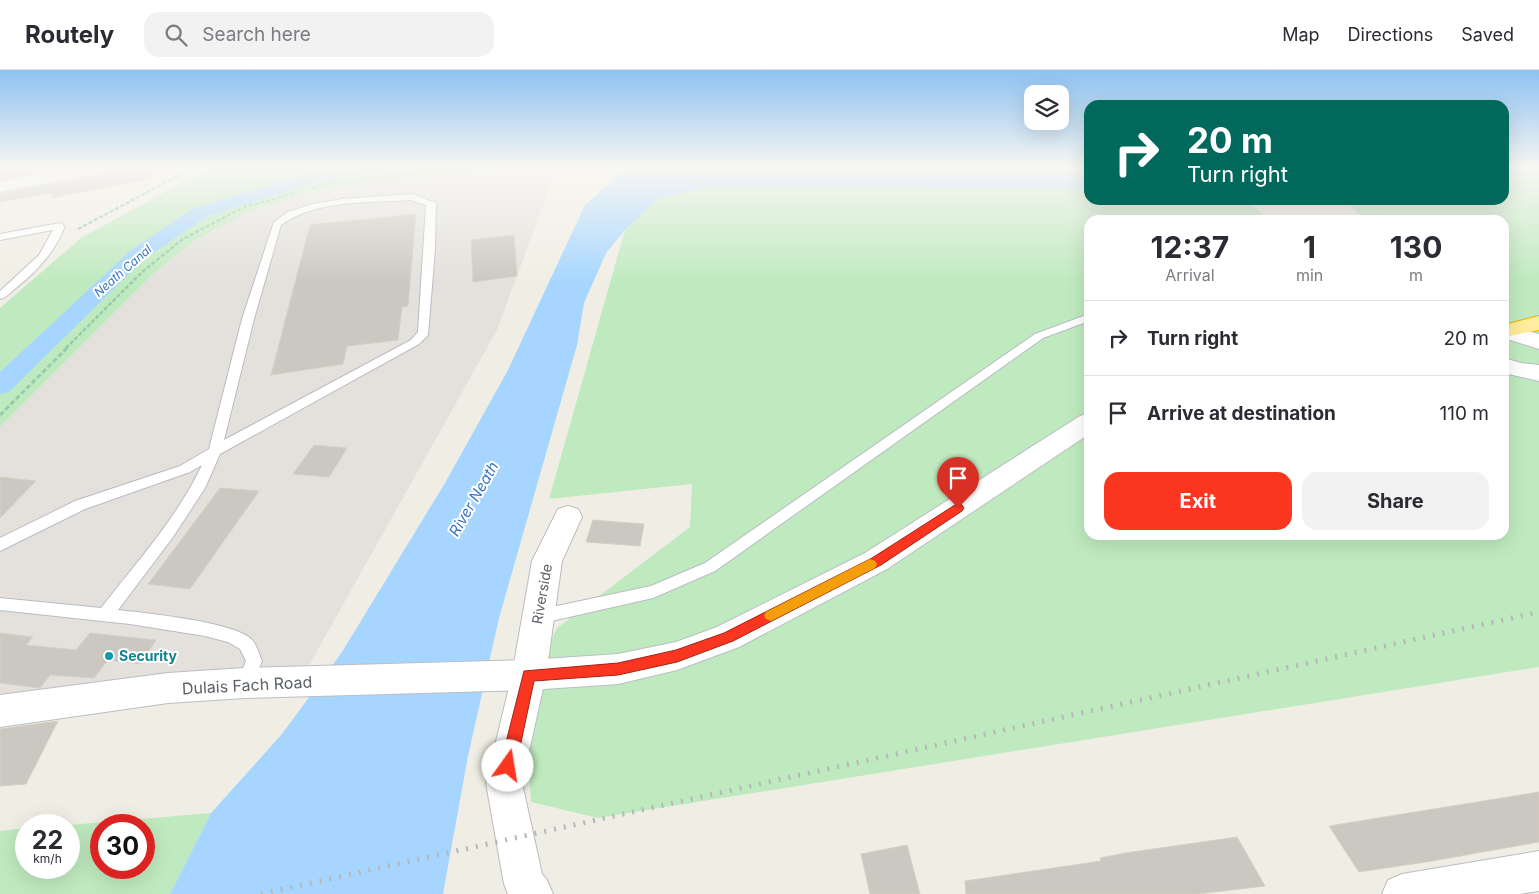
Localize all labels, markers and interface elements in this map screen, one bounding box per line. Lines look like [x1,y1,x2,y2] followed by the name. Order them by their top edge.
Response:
[144,12,494,57] search box
[25,20,114,49] text: Routely
[162,21,190,49] icon: search
[202,23,311,46] text: Search here
[1282,24,1320,45] text: Map
[1348,24,1433,45] text: Directions
[1461,24,1514,45] text: Saved
[1024,85,1069,130] map controls
[1024,85,1069,130] button: layers
[1187,119,1273,161] text: 20 m
[1104,120,1169,185] icon: right
[1187,161,1288,187] text: Turn right
[1151,229,1229,265] text: 12:37
[1303,229,1316,265] text: 1
[1390,229,1442,265] text: 130
[91,242,155,300] water label: Neath Canal
[1165,265,1215,285] text: Arrival
[1296,265,1323,285] text: min
[1409,265,1423,285] text: m
[1104,324,1132,352] icon: right
[1147,327,1238,350] text: Turn right
[1443,327,1489,350] text: 20 m
[1104,399,1132,427] icon: arrive
[1147,402,1336,425] text: Arrive at destination
[1440,402,1489,425] text: 110 m
[937,457,979,508] pin
[445,458,503,539] water label: River Neath
[944,464,972,492] icon: arrive
[1104,472,1292,530] button: Exit
[1302,472,1489,530] button: Share
[528,562,555,625] street label: Riverside
[119,647,177,664] place label: Security
[103,650,115,662] marker: Security
[181,672,313,698] street label: Dulais Fach Road
[481,739,533,791] position arrow
[90,814,155,879] speed limit sign: 30
[32,825,63,855] text: 22
[33,851,62,866] text: km/h

